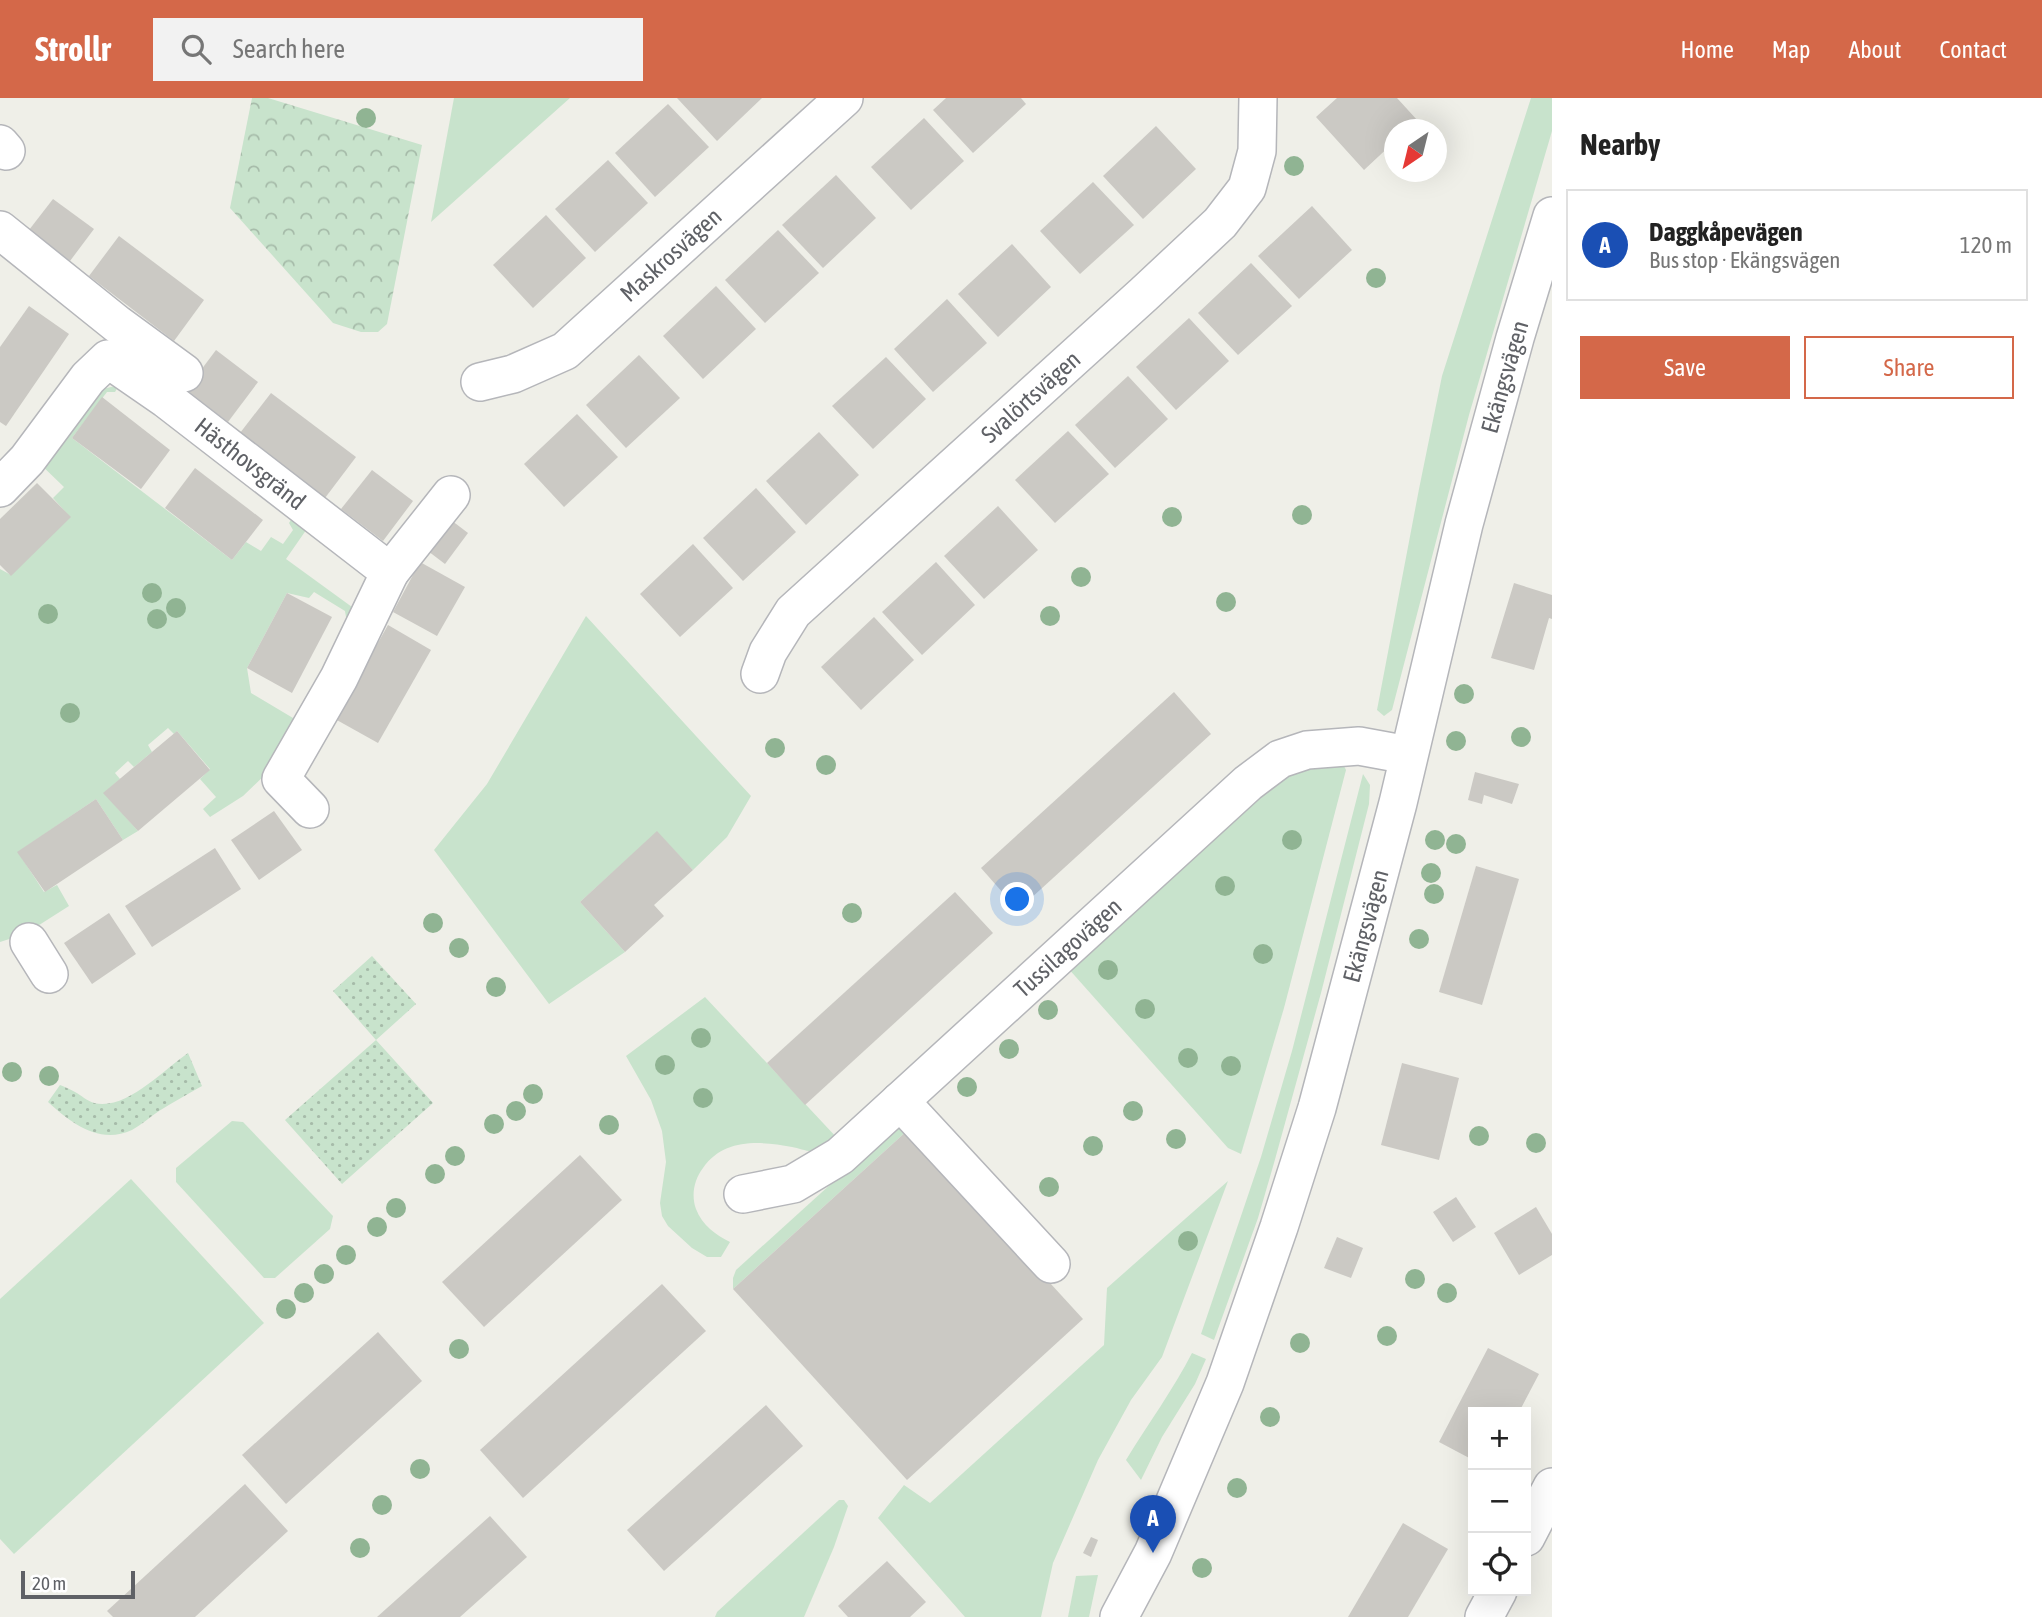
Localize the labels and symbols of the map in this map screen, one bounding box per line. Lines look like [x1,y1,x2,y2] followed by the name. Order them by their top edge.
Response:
[1384,119,1447,182] north arrow
[615,202,727,307] street label: Maskrosvägen
[1476,318,1533,436] street label: Ekängsvägen
[976,345,1086,448] street label: Svalörtsvägen
[190,412,311,515] street label: Hästhovsgränd
[1338,867,1394,985] street label: Ekängsvägen
[1000,882,1034,916] your location
[1008,892,1127,1003] street label: Tussilagovägen
[1130,1495,1176,1553] pin: A
[21,1568,135,1600] scale bar

